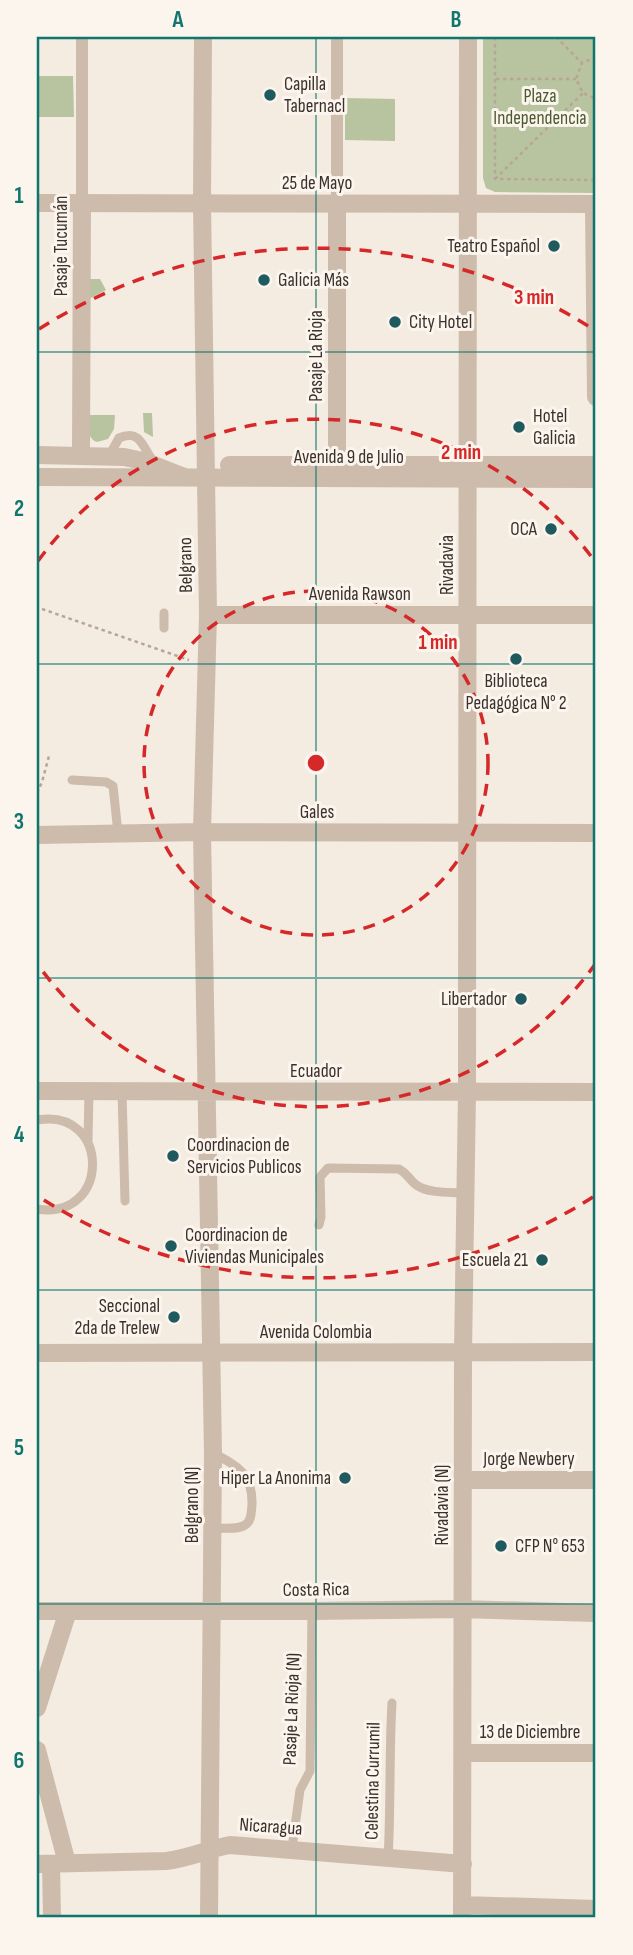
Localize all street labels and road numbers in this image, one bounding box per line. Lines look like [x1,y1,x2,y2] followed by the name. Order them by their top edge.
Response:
[282,172,352,195] street label: 25 de Mayo
[50,196,73,296] street label: Pasaje Tucumán
[305,310,328,402] street label: Pasaje La Rioja
[293,446,404,469] street label: Avenida 9 de Julio
[436,535,459,595] street label: Rivadavia
[174,537,198,593] street label: Belgrano
[308,583,411,606] street label: Avenida Rawson
[300,801,335,824] street label: Gales
[290,1060,342,1083] street label: Ecuador
[259,1321,372,1344] street label: Avenida Colombia
[482,1448,575,1471] street label: Jorge Newbery
[431,1465,454,1545] street label: Rivadavia (N)
[181,1467,204,1543] street label: Belgrano (N)
[282,1578,350,1602] street label: Costa Rica
[279,1652,305,1766] street label: Pasaje La Rioja (N)
[480,1721,580,1744] street label: 13 de Diciembre
[360,1722,386,1840] street label: Celestina Currumil
[239,1813,303,1841] street label: Nicaragua

